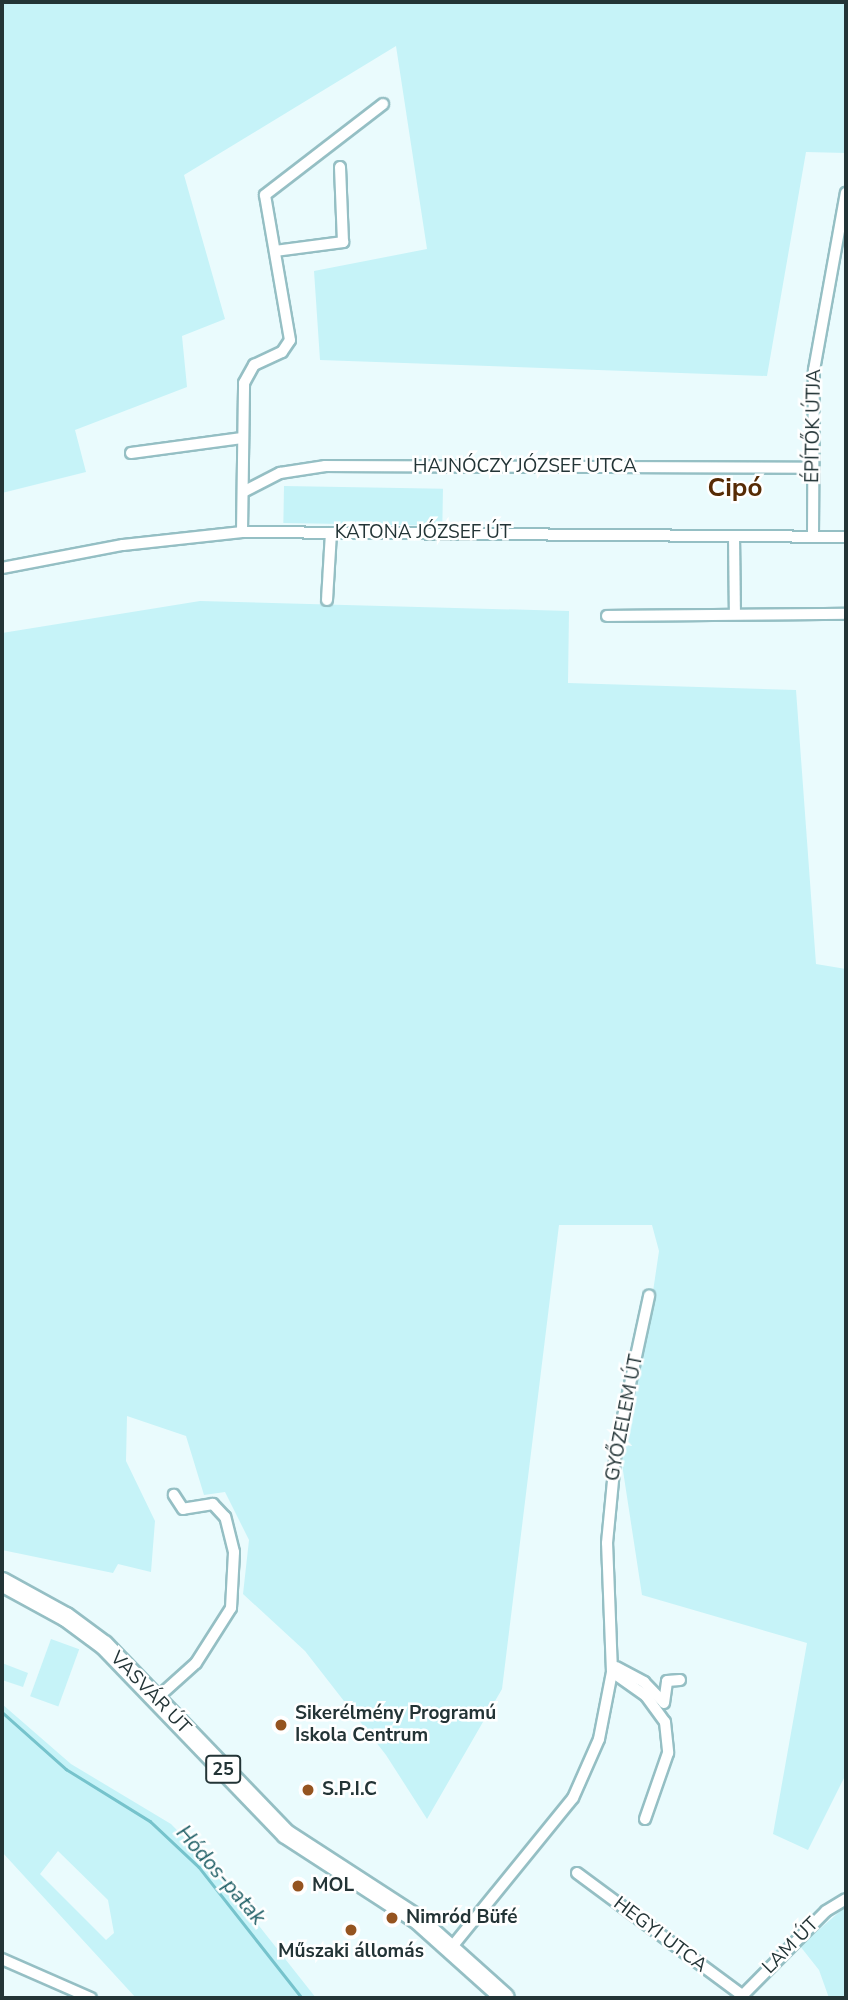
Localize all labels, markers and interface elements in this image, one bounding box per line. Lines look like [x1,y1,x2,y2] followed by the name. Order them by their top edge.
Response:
[802,369,826,483] street label: ÉPÍTŐK ÚTJA
[413,456,637,478] street label: HAJNÓCZY JÓZSEF UTCA
[708,472,762,504] district label: Cipó
[335,522,511,544] street label: KATONA JÓZSEF ÚT
[602,1353,648,1483] street label: GYŐZELEM ÚT
[105,1647,195,1739] street label: VASVÁR ÚT
[295,1703,496,1747] place label: Sikerélmény Programú Iskola Centrum
[273,1717,289,1733] marker: Sikerélmény Programú Iskola Centrum
[204,1754,242,1784] road number: 25
[322,1779,377,1801] place label: S.P.I.C
[300,1782,316,1798] marker: S.P.I.C
[171,1820,271,1930] water label: Hódos-patak
[312,1875,354,1897] place label: MOL
[290,1878,306,1894] marker: MOL
[609,1892,711,1978] street label: HEGYI UTCA
[406,1907,518,1929] place label: Nimród Büfé
[384,1910,400,1926] marker: Nimród Büfé
[758,1913,824,1979] street label: LAM ÚT
[343,1922,359,1938] marker: Műszaki állomás
[278,1941,424,1963] place label: Műszaki állomás

